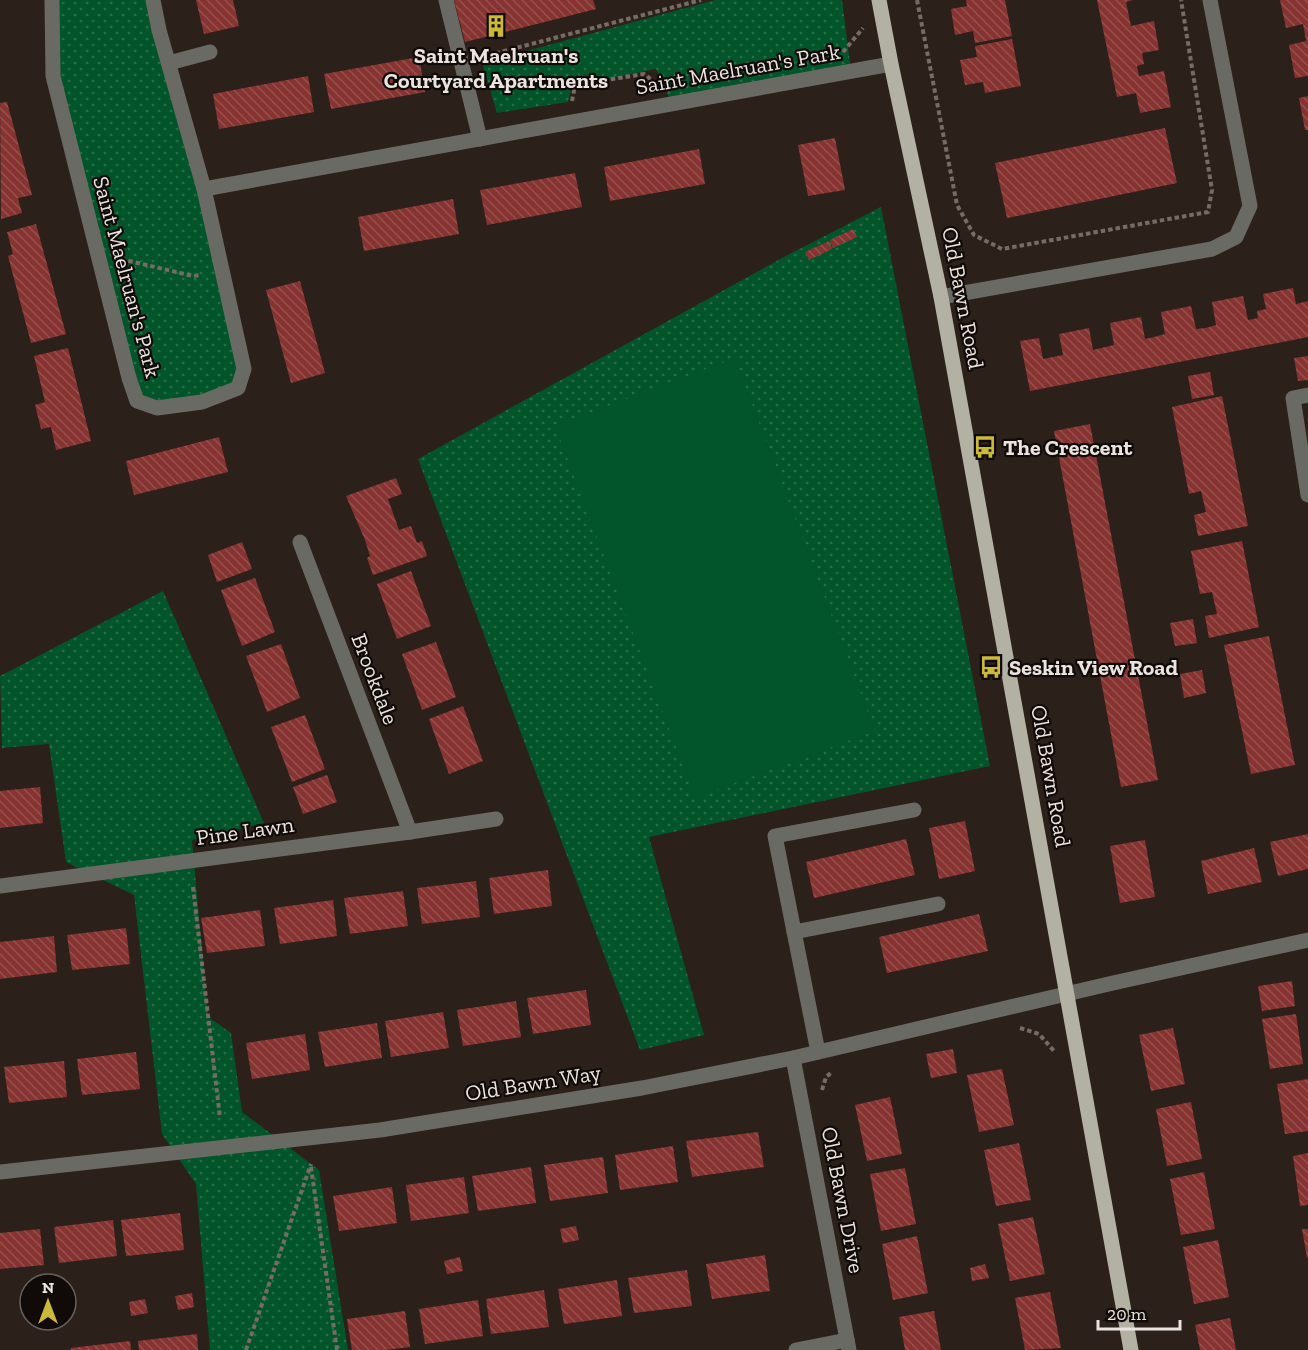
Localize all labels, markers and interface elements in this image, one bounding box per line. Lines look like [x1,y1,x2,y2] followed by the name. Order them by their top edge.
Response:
[483,13,509,39] building icon: Saint Maelruan's Courtyard Apartments
[634,38,843,100] street label: Saint Maelruan's Park
[384,42,608,94] place label: Saint Maelruan's Courtyard Apartments
[87,173,167,381] street label: Saint Maelruan's Park
[936,225,990,371] street label: Old Bawn Road
[972,434,998,460] bus stop icon: The Crescent
[1003,434,1132,461] place label: The Crescent
[345,630,405,728] street label: Brookdale
[978,654,1004,680] bus stop icon: Seskin View Road
[1009,654,1178,681] place label: Seskin View Road
[1025,703,1077,849] street label: Old Bawn Road
[194,811,296,851] street label: Pine Lawn
[463,1059,603,1107] street label: Old Bawn Way
[816,1125,870,1275] street label: Old Bawn Drive
[18,1272,78,1332] north arrow
[42,1278,54,1297] text: N
[1098,1293,1180,1331] scale bar
[1107,1303,1147,1325] text: 20 m

